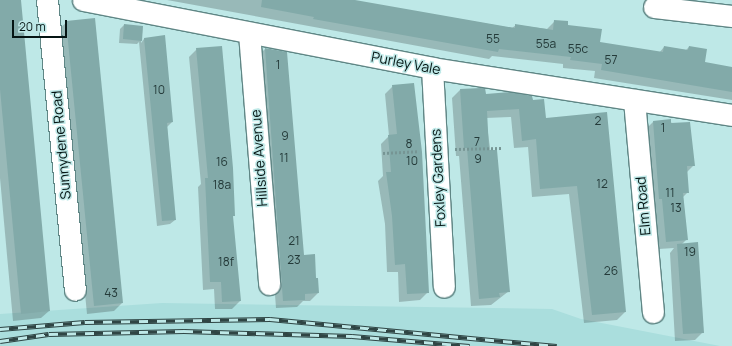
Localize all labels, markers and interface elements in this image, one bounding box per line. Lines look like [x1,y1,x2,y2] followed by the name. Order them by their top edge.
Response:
[14,12,69,38] scale bar
[19,18,46,35] text: 20 m
[486,32,500,46] house number: 55
[536,37,556,51] house number: 55a
[568,42,588,56] house number: 55c
[370,48,442,78] street label: Purley Vale
[605,53,617,67] house number: 57
[276,58,280,72] house number: 1
[153,83,165,97] house number: 10
[48,90,74,200] street label: Sunnydene Road
[247,109,271,207] street label: Hillside Avenue
[595,114,601,128] house number: 2
[661,121,665,135] house number: 1
[427,128,449,228] street label: Foxley Gardens
[281,129,289,143] house number: 9
[474,135,480,149] house number: 7
[406,137,412,151] house number: 8
[279,151,289,165] house number: 11
[474,152,482,166] house number: 9
[406,154,418,168] house number: 10
[216,155,228,169] house number: 16
[632,176,654,236] street label: Elm Road
[596,177,608,191] house number: 12
[213,178,231,192] house number: 18a
[665,186,675,200] house number: 11
[670,201,682,215] house number: 13
[288,234,300,248] house number: 21
[684,245,696,259] house number: 19
[287,253,301,267] house number: 23
[218,255,234,269] house number: 18f
[604,264,618,278] house number: 26
[104,286,118,300] house number: 43

